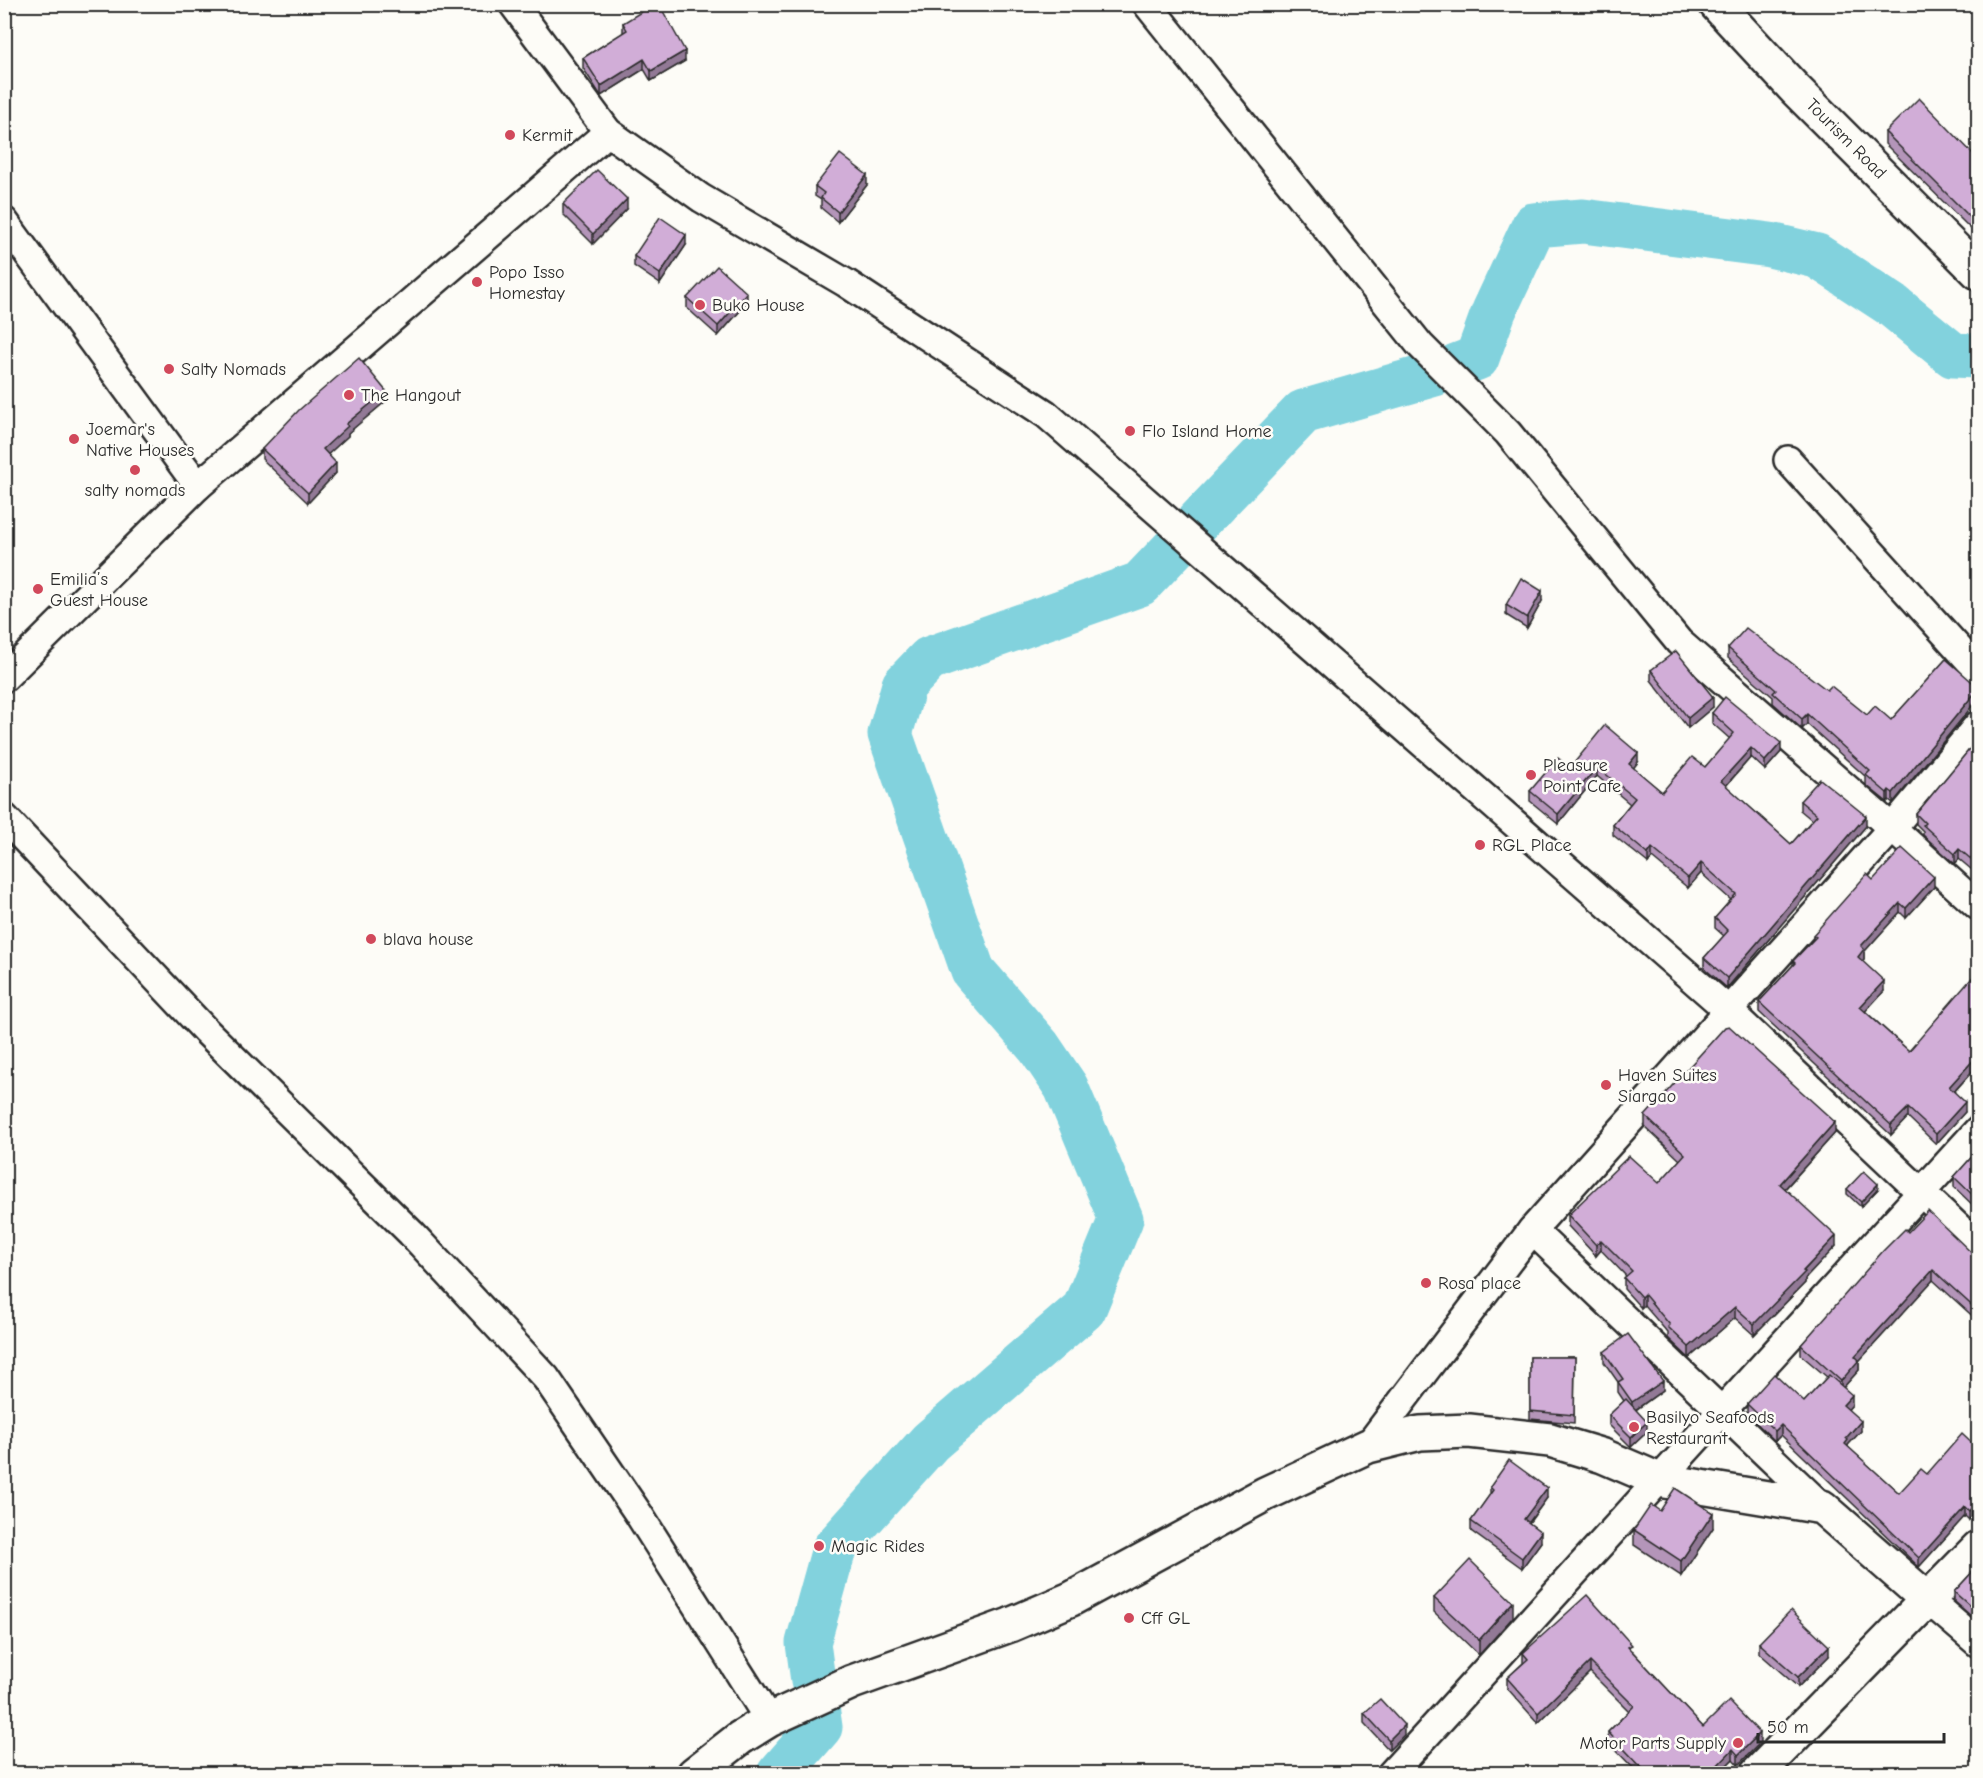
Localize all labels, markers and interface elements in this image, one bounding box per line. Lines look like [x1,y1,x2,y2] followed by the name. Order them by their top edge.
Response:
[1801,94,1891,184] street label: Tourism Road
[522,125,573,146] place label: Kermit
[503,128,517,142] marker: Kermit
[489,262,566,304] place label: Popo Isso Homestay
[470,275,484,289] marker: Popo Isso Homestay
[712,295,804,316] place label: Buko House
[693,298,707,312] marker: Buko House
[181,359,286,380] place label: Salty Nomads
[162,362,176,376] marker: Salty Nomads
[361,385,462,406] place label: The Hangout
[342,388,356,402] marker: The Hangout
[86,419,194,461] place label: Joemar's Native Houses
[1142,421,1272,442] place label: Flo Island Home
[1123,424,1137,438] marker: Flo Island Home
[67,432,81,446] marker: Joemar's Native Houses
[128,463,142,477] marker: salty nomads
[85,480,185,501] place label: salty nomads
[50,569,148,611] place label: Emilia’s Guest House
[31,582,45,596] marker: Emilia’s Guest House
[1543,755,1621,797] place label: Pleasure Point Cafe
[1524,768,1538,782] marker: Pleasure Point Cafe
[1492,835,1572,856] place label: RGL Place
[1473,838,1487,852] marker: RGL Place
[383,929,473,950] place label: blava house
[364,932,378,946] marker: blava house
[1618,1065,1717,1107] place label: Haven Suites Siargao
[1599,1078,1613,1092] marker: Haven Suites Siargao
[1438,1273,1521,1294] place label: Rosa place
[1419,1276,1433,1290] marker: Rosa place
[1646,1407,1774,1449] place label: Basilyo Seafoods Restaurant
[1627,1420,1641,1434] marker: Basilyo Seafoods Restaurant
[831,1536,925,1557] place label: Magic Rides
[812,1539,826,1553] marker: Magic Rides
[1141,1608,1190,1629] place label: Cff GL
[1122,1611,1136,1625] marker: Cff GL
[1758,1706,1944,1744] scale bar
[1767,1717,1809,1738] text: 50 m
[1580,1733,1727,1754] place label: Motor Parts Supply
[1731,1736,1745,1750] marker: Motor Parts Supply

